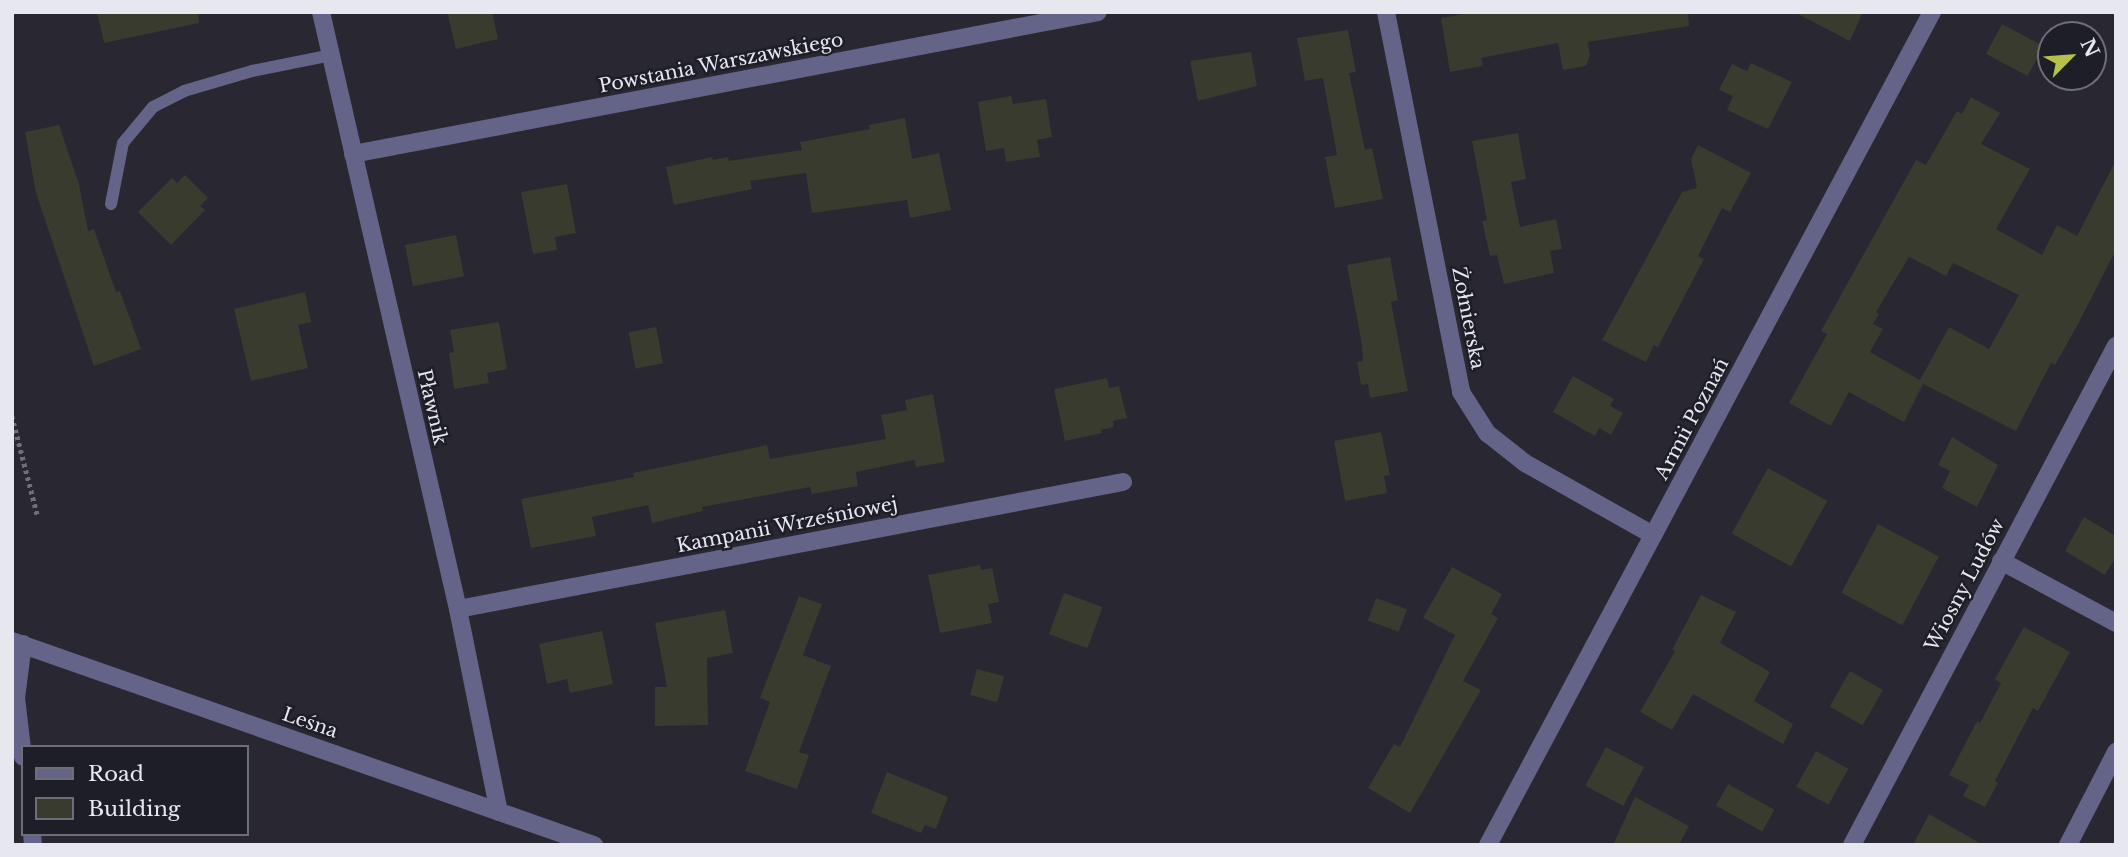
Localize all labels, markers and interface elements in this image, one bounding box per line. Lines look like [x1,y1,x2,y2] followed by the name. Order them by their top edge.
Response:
[2037,21,2107,91] north arrow
[596,28,846,98] street label: Powstania Warszawskiego
[2075,35,2104,61] text: N
[1447,265,1489,371] street label: Żołnierska
[1650,354,1734,484] street label: Armii Poznań
[412,367,452,447] street label: Pławnik
[674,492,900,558] street label: Kampanii Wrześniowej
[1920,514,2010,656] street label: Wiosny Ludów
[279,703,341,743] street label: Leśna
[21,745,248,836] legend
[88,761,144,787] text: Road
[88,796,180,822] text: Building

